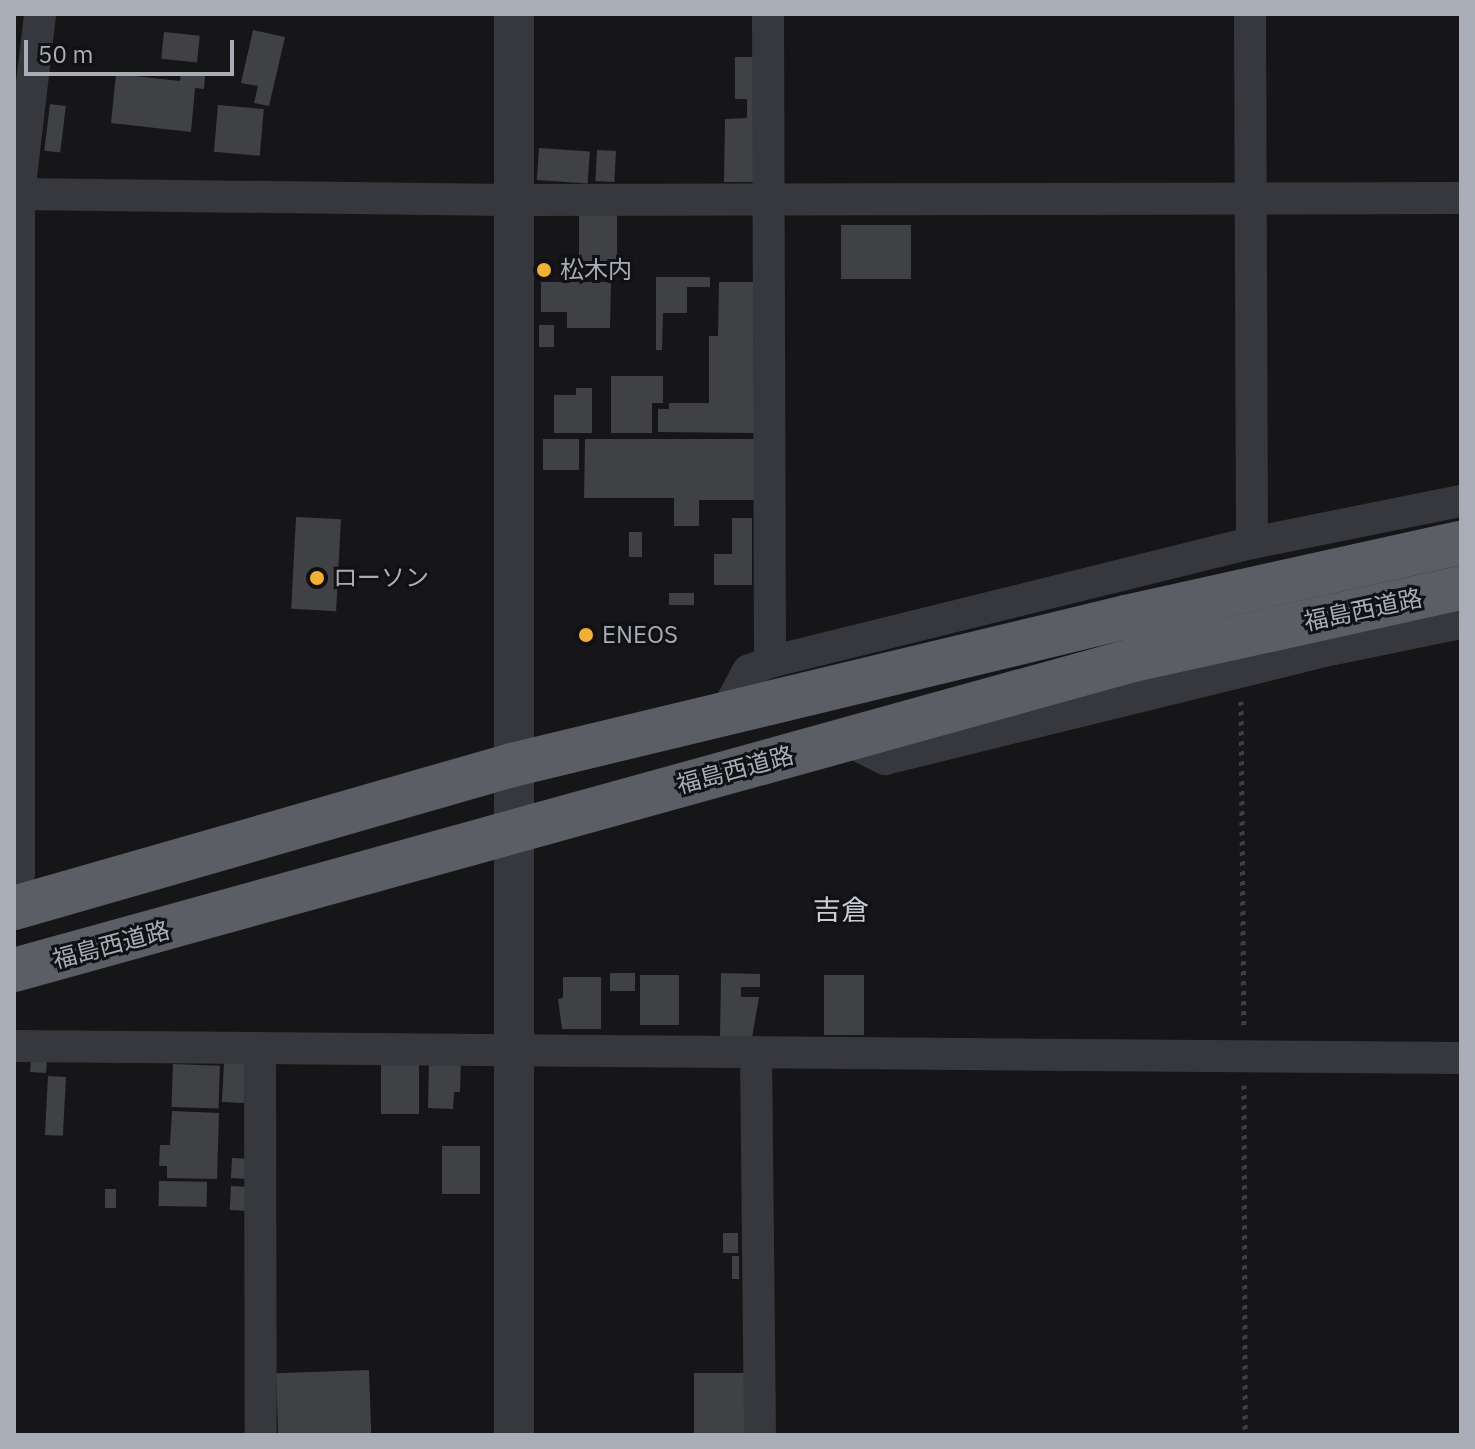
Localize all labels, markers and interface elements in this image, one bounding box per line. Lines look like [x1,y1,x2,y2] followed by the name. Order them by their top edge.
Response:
[28,24,238,74] scale bar
[38,38,93,70] text: 50 m
[560,256,632,284] place label: 松木内
[535,261,553,279] marker: 松木内
[333,564,429,592] place label: ローソン
[308,569,326,587] marker: ローソン
[1301,583,1425,637] street label: 福島西道路
[602,621,678,649] place label: ENEOS
[577,626,595,644] marker: ENEOS
[673,741,797,799] street label: 福島西道路
[813,893,869,927] district label: 吉倉
[49,916,173,974] street label: 福島西道路

